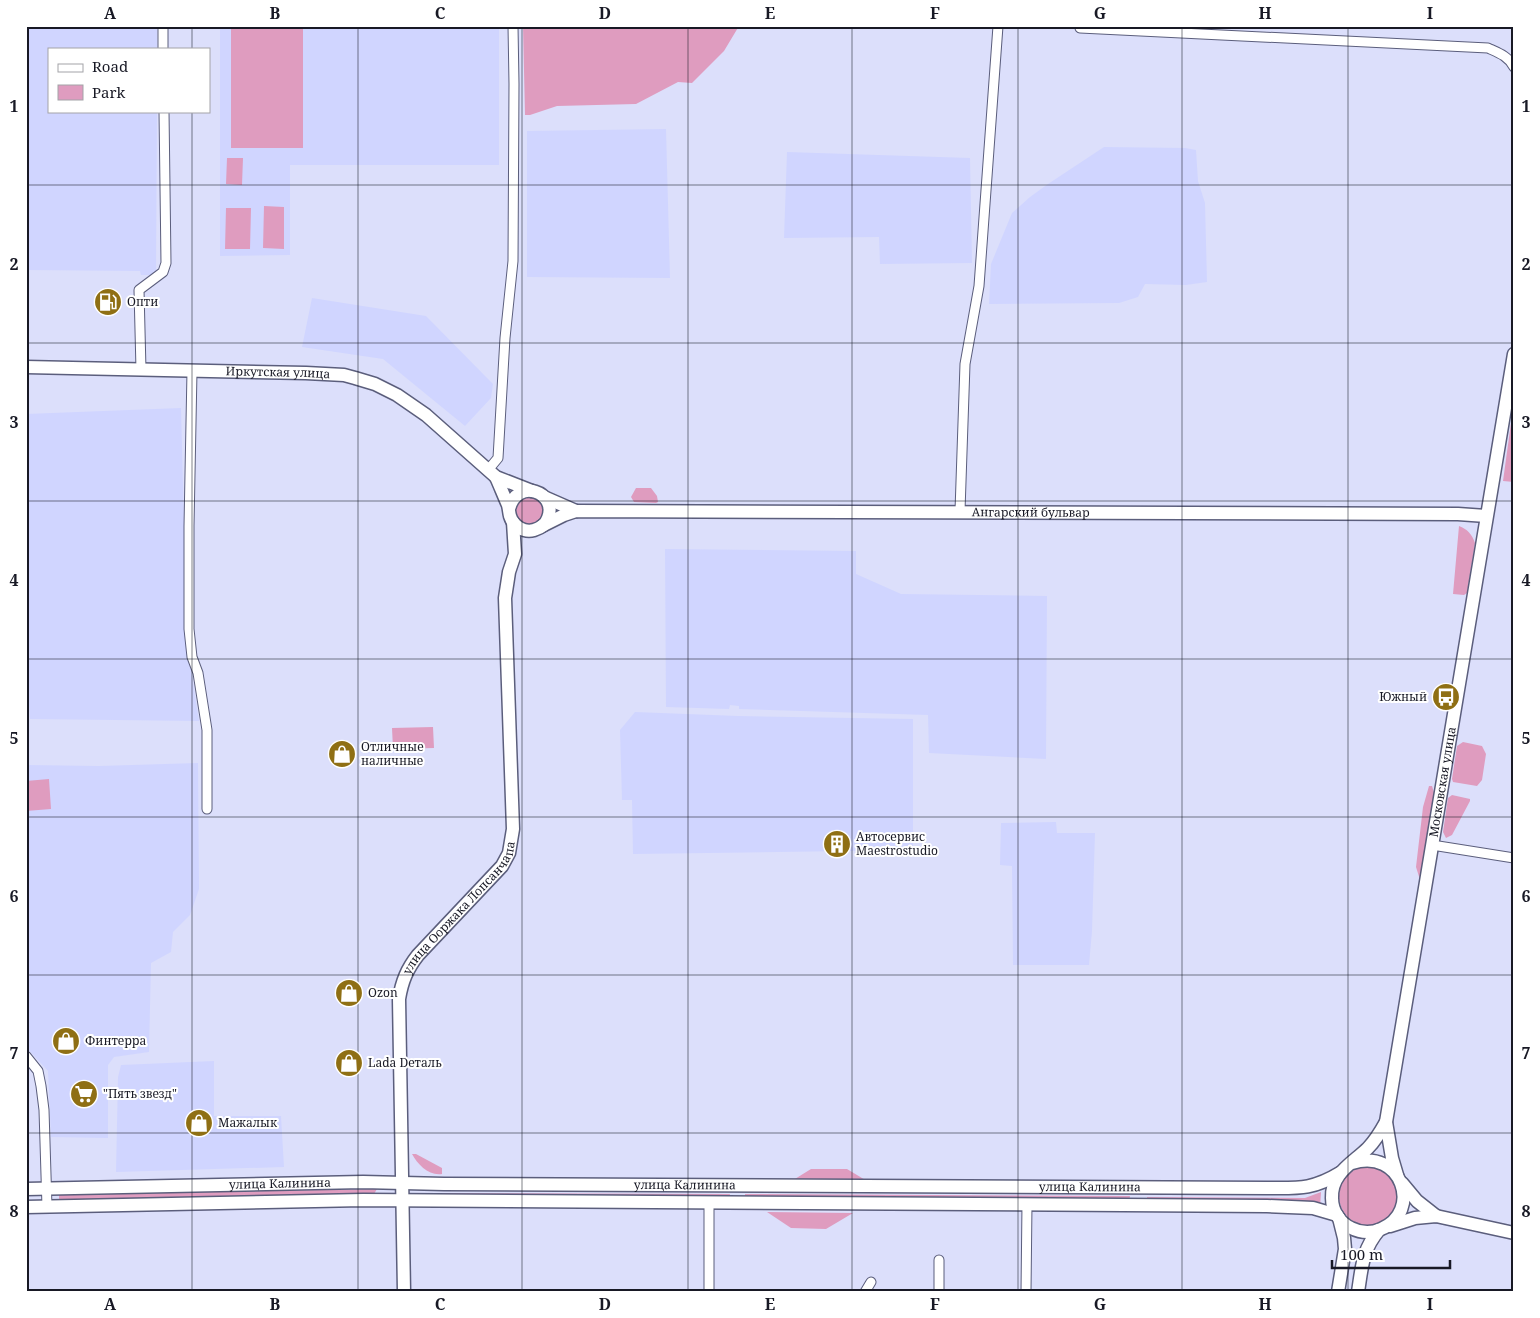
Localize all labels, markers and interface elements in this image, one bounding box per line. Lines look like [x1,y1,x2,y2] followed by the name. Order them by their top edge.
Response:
[104,2,117,24] text: A
[270,2,281,24] text: B
[435,2,446,24] text: C
[599,2,611,24] text: D
[765,2,775,24] text: E
[930,2,940,24] text: F
[1094,2,1106,24] text: G
[1258,2,1272,24] text: H
[1427,2,1433,24] text: I
[48,48,210,112] legend
[92,56,128,76] text: Road
[92,82,126,102] text: Park
[9,95,19,117] text: 1
[1521,95,1531,117] text: 1
[9,253,19,275] text: 2
[1521,253,1531,275] text: 2
[93,287,123,317] fuel station icon: Опти
[127,293,158,310] place label: Опти
[226,362,331,382] street label: Иркутская улица
[9,411,19,433] text: 3
[1521,411,1531,433] text: 3
[972,503,1090,521] street label: Ангарский бульвар
[9,569,19,591] text: 4
[1521,569,1531,591] text: 4
[1431,682,1461,712] bus stop icon: Южный
[1379,688,1427,705] place label: Южный
[1425,725,1460,838] street label: Московская улица
[9,727,19,749] text: 5
[1521,727,1531,749] text: 5
[361,738,424,769] place label: Отличные наличные
[327,739,357,769] shop icon: Отличные наличные
[856,828,938,859] place label: Автосервис Maestrostudio
[822,829,852,859] building icon: Автосервис Maestrostudio
[398,840,519,977] street label: улица Ооржака Лопсанчапа
[9,885,19,907] text: 6
[1521,885,1531,907] text: 6
[334,978,364,1008] shop icon: Ozon
[368,984,398,1001] place label: Ozon
[51,1026,81,1056] shop icon: Финтерра
[85,1032,146,1049] place label: Финтерра
[9,1042,19,1064] text: 7
[1521,1042,1531,1064] text: 7
[334,1048,364,1078] shop icon: Lada Dеталь
[368,1054,442,1071] place label: Lada Dеталь
[69,1079,99,1109] supermarket icon: "Пять звезд"
[103,1085,177,1102] place label: "Пять звезд"
[184,1108,214,1138] shop icon: Мажалык
[218,1114,278,1131] place label: Мажалык
[229,1174,331,1193] street label: улица Калинина
[634,1176,736,1193] street label: улица Калинина
[1039,1178,1141,1195] street label: улица Калинина
[9,1200,19,1222] text: 8
[1521,1200,1531,1222] text: 8
[1332,1238,1450,1270] scale bar
[1340,1244,1383,1264] text: 100 m
[104,1293,117,1315] text: A
[270,1293,281,1315] text: B
[435,1293,446,1315] text: C
[599,1293,611,1315] text: D
[765,1293,775,1315] text: E
[930,1293,940,1315] text: F
[1094,1293,1106,1315] text: G
[1258,1293,1272,1315] text: H
[1427,1293,1433,1315] text: I

